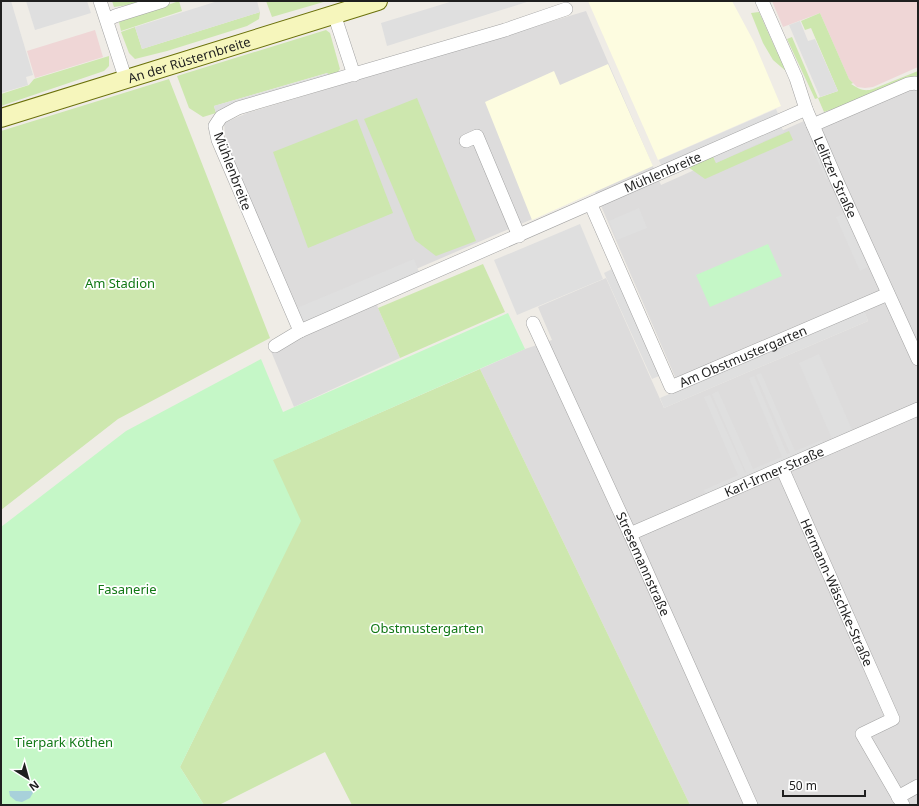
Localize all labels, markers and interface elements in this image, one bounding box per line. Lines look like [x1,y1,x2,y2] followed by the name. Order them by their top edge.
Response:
[126,32,253,87] street label: An der Rüsternbreite
[210,129,256,213] street label: Mühlenbreite
[810,133,862,221] street label: Lelitzer Straße
[621,147,704,197] street label: Mühlenbreite
[85,274,155,292] park label: Am Stadion
[676,321,810,392] street label: Am Obstmustergarten
[721,442,827,501] street label: Karl-Irmer-Straße
[612,509,674,619] street label: Stresemannstraße
[796,516,878,669] street label: Hermann-Wäschke-Straße
[98,580,156,598] park label: Fasanerie
[370,619,484,637] park label: Obstmustergarten
[15,733,113,751] park label: Tierpark Köthen
[8,758,48,798] north arrow
[783,772,865,798] scale bar
[789,777,817,794] text: 50 m
[26,778,42,795] text: N

